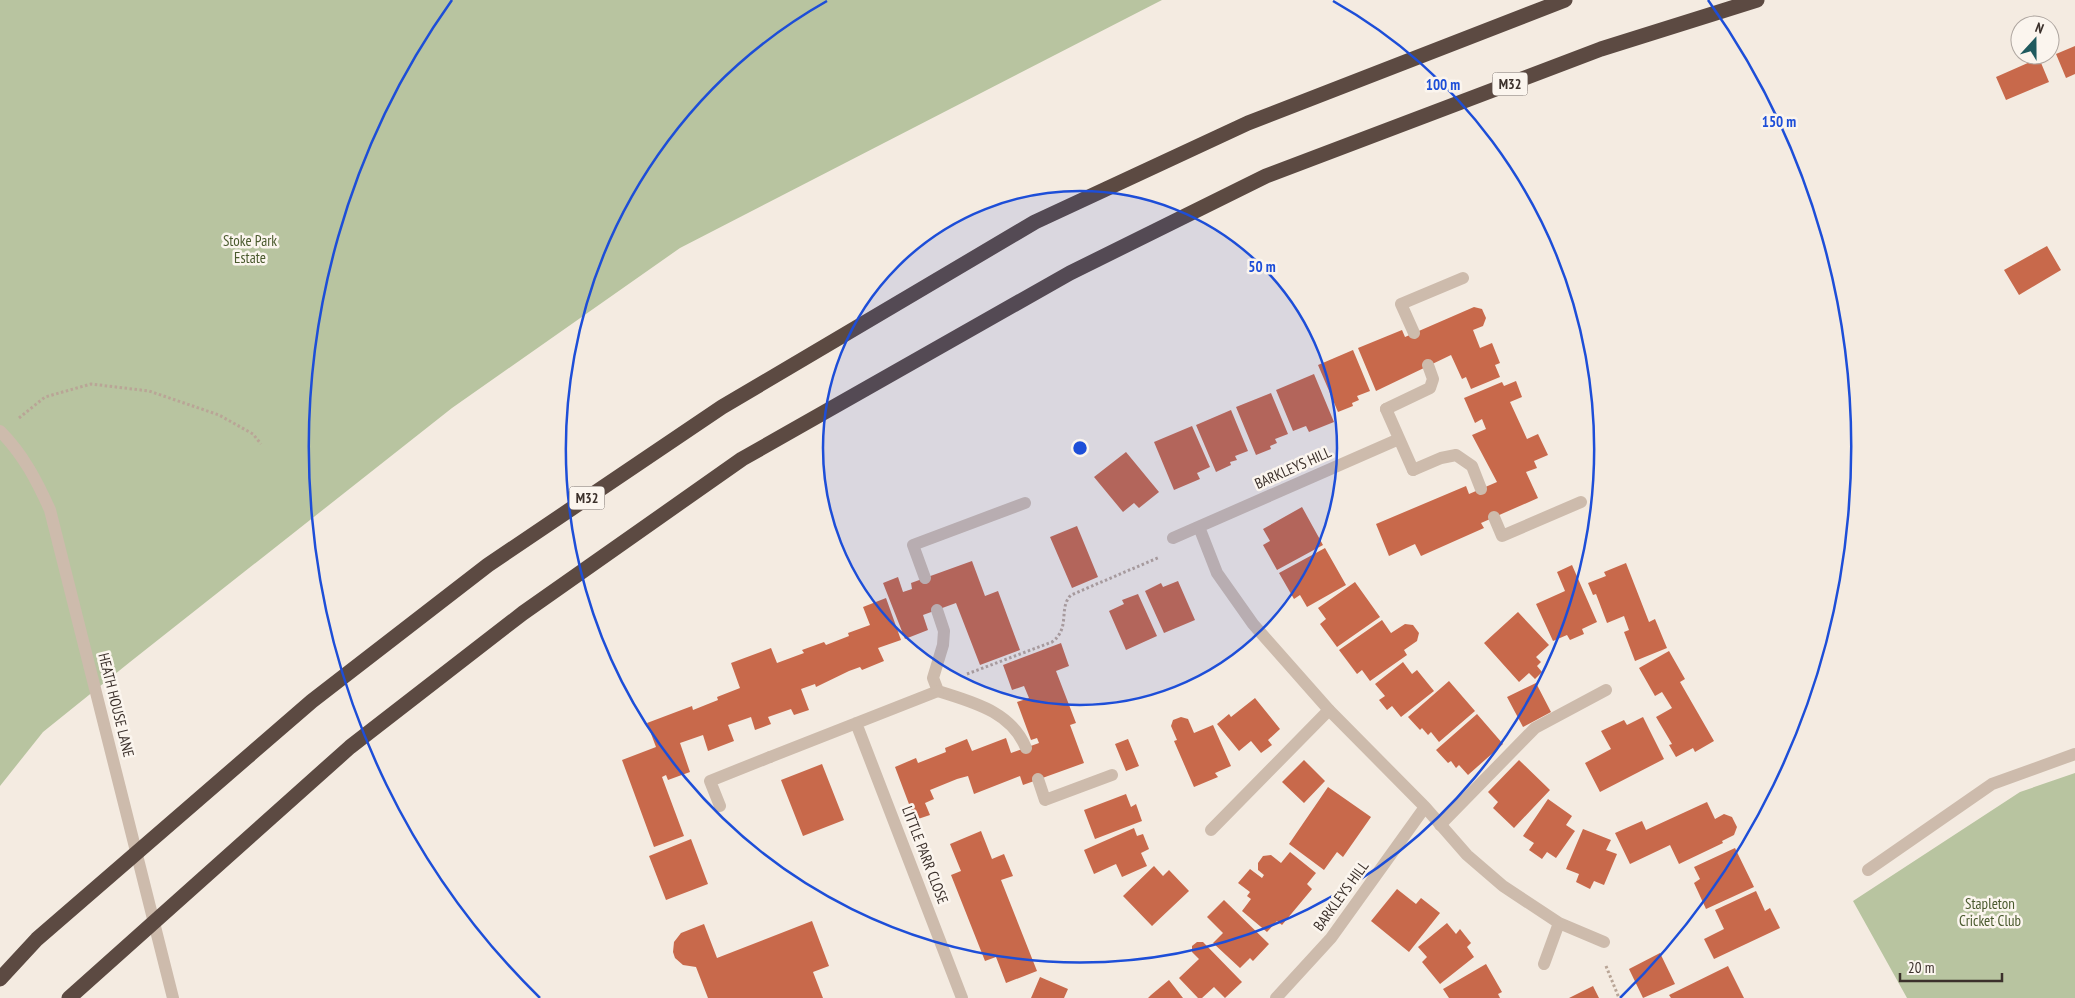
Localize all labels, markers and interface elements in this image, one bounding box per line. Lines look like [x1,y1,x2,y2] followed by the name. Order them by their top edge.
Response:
[2010,15,2060,65] north arrow
[2033,18,2046,38] text: N
[1492,72,1528,96] road number: M32
[1426,75,1460,94] text: 100 m
[1762,112,1796,131] text: 150 m
[223,231,277,267] park label: Stoke Park Estate
[1248,257,1276,276] text: 50 m
[1071,439,1089,457] centre of rings
[1252,442,1335,493] street label: BARKLEYS HILL
[570,486,604,509] road number: M32
[94,651,139,759] street label: HEATH HOUSE LANE
[898,803,953,906] street label: LITTLE PARR CLOSE
[1309,856,1373,934] street label: BARKLEYS HILL
[1959,894,2021,930] park label: Stapleton Cricket Club
[1900,950,2002,982] scale bar
[1908,958,1934,977] text: 20 m

